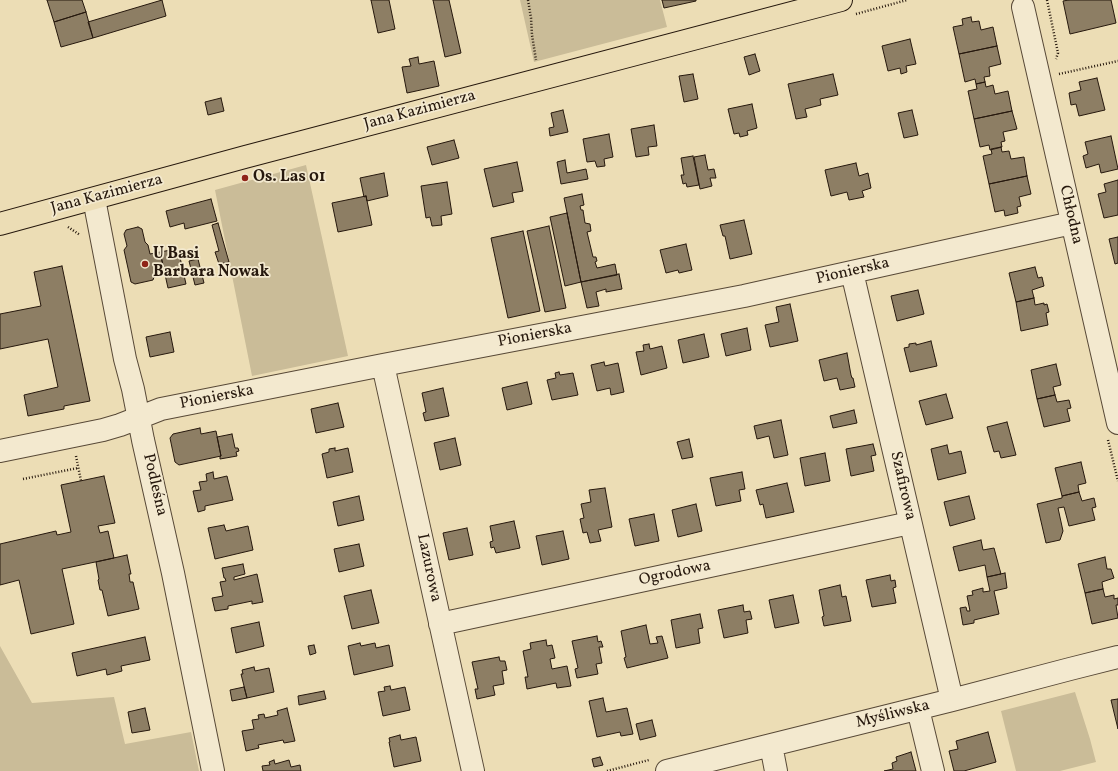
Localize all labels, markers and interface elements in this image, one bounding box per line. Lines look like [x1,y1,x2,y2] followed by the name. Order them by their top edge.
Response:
[362,87,478,135] street label: Jana Kazimierza
[253,168,325,188] place label: Os. Las 01
[49,171,165,219] street label: Jana Kazimierza
[240,173,250,183] marker: Os. Las 01
[1054,184,1086,246] street label: Chłodna
[153,245,269,283] place label: U Basi Barbara Nowak
[814,254,892,290] street label: Pionierska
[140,259,150,269] marker: U Basi Barbara Nowak
[496,319,574,353] street label: Pionierska
[178,381,256,415] street label: Pionierska
[885,450,919,522] street label: Szafirowa
[138,452,170,518] street label: Podleśna
[411,532,445,604] street label: Lazurowa
[637,557,713,591] street label: Ogrodowa
[854,697,932,733] street label: Myśliwska

